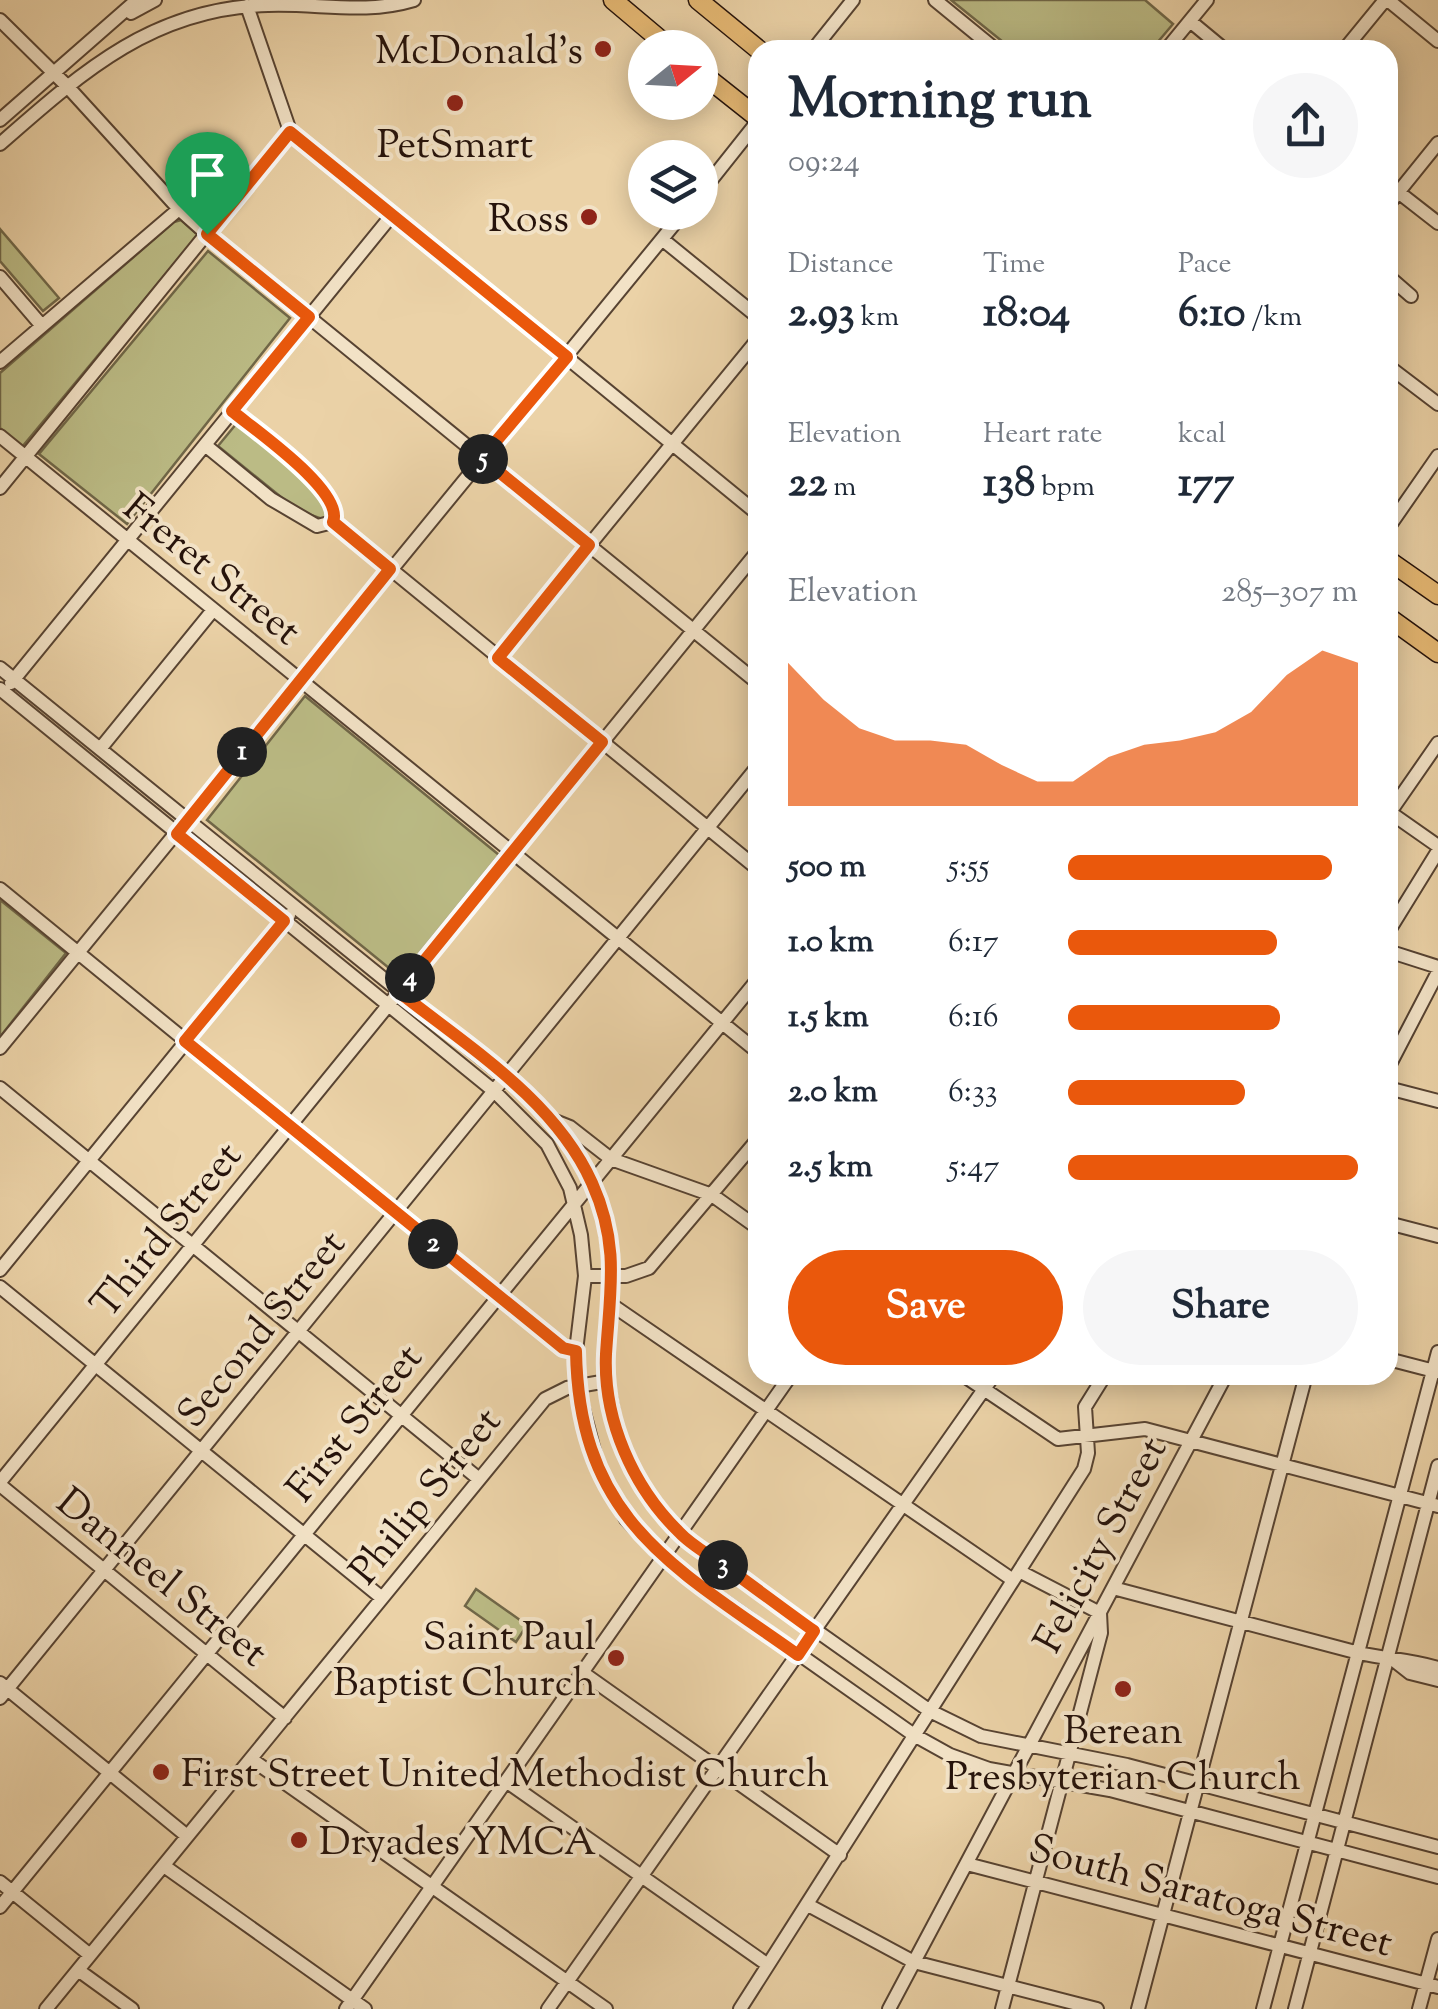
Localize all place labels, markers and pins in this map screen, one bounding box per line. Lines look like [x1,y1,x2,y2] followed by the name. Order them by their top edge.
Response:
[375,25,583,82] place label: McDonald's
[592,38,614,60] marker: McDonald's
[444,92,466,114] marker: PetSmart
[377,119,534,176] place label: PetSmart
[165,132,250,235] pin
[488,193,569,250] place label: Ross
[578,206,600,228] marker: Ross
[458,434,508,484] pin: 5
[217,727,267,777] pin: 1
[385,953,435,1003] pin: 4
[408,1219,458,1269] pin: 2
[698,1540,748,1590] pin: 3
[333,1611,596,1714] place label: Saint Paul Baptist Church
[605,1647,627,1669] marker: Saint Paul Baptist Church
[1112,1678,1134,1700] marker: Berean Presbyterian Church
[945,1705,1301,1808] place label: Berean Presbyterian Church
[181,1748,829,1805] place label: First Street United Methodist Church
[150,1761,172,1783] marker: First Street United Methodist Church
[319,1816,596,1873] place label: Dryades YMCA
[288,1829,310,1851] marker: Dryades YMCA

